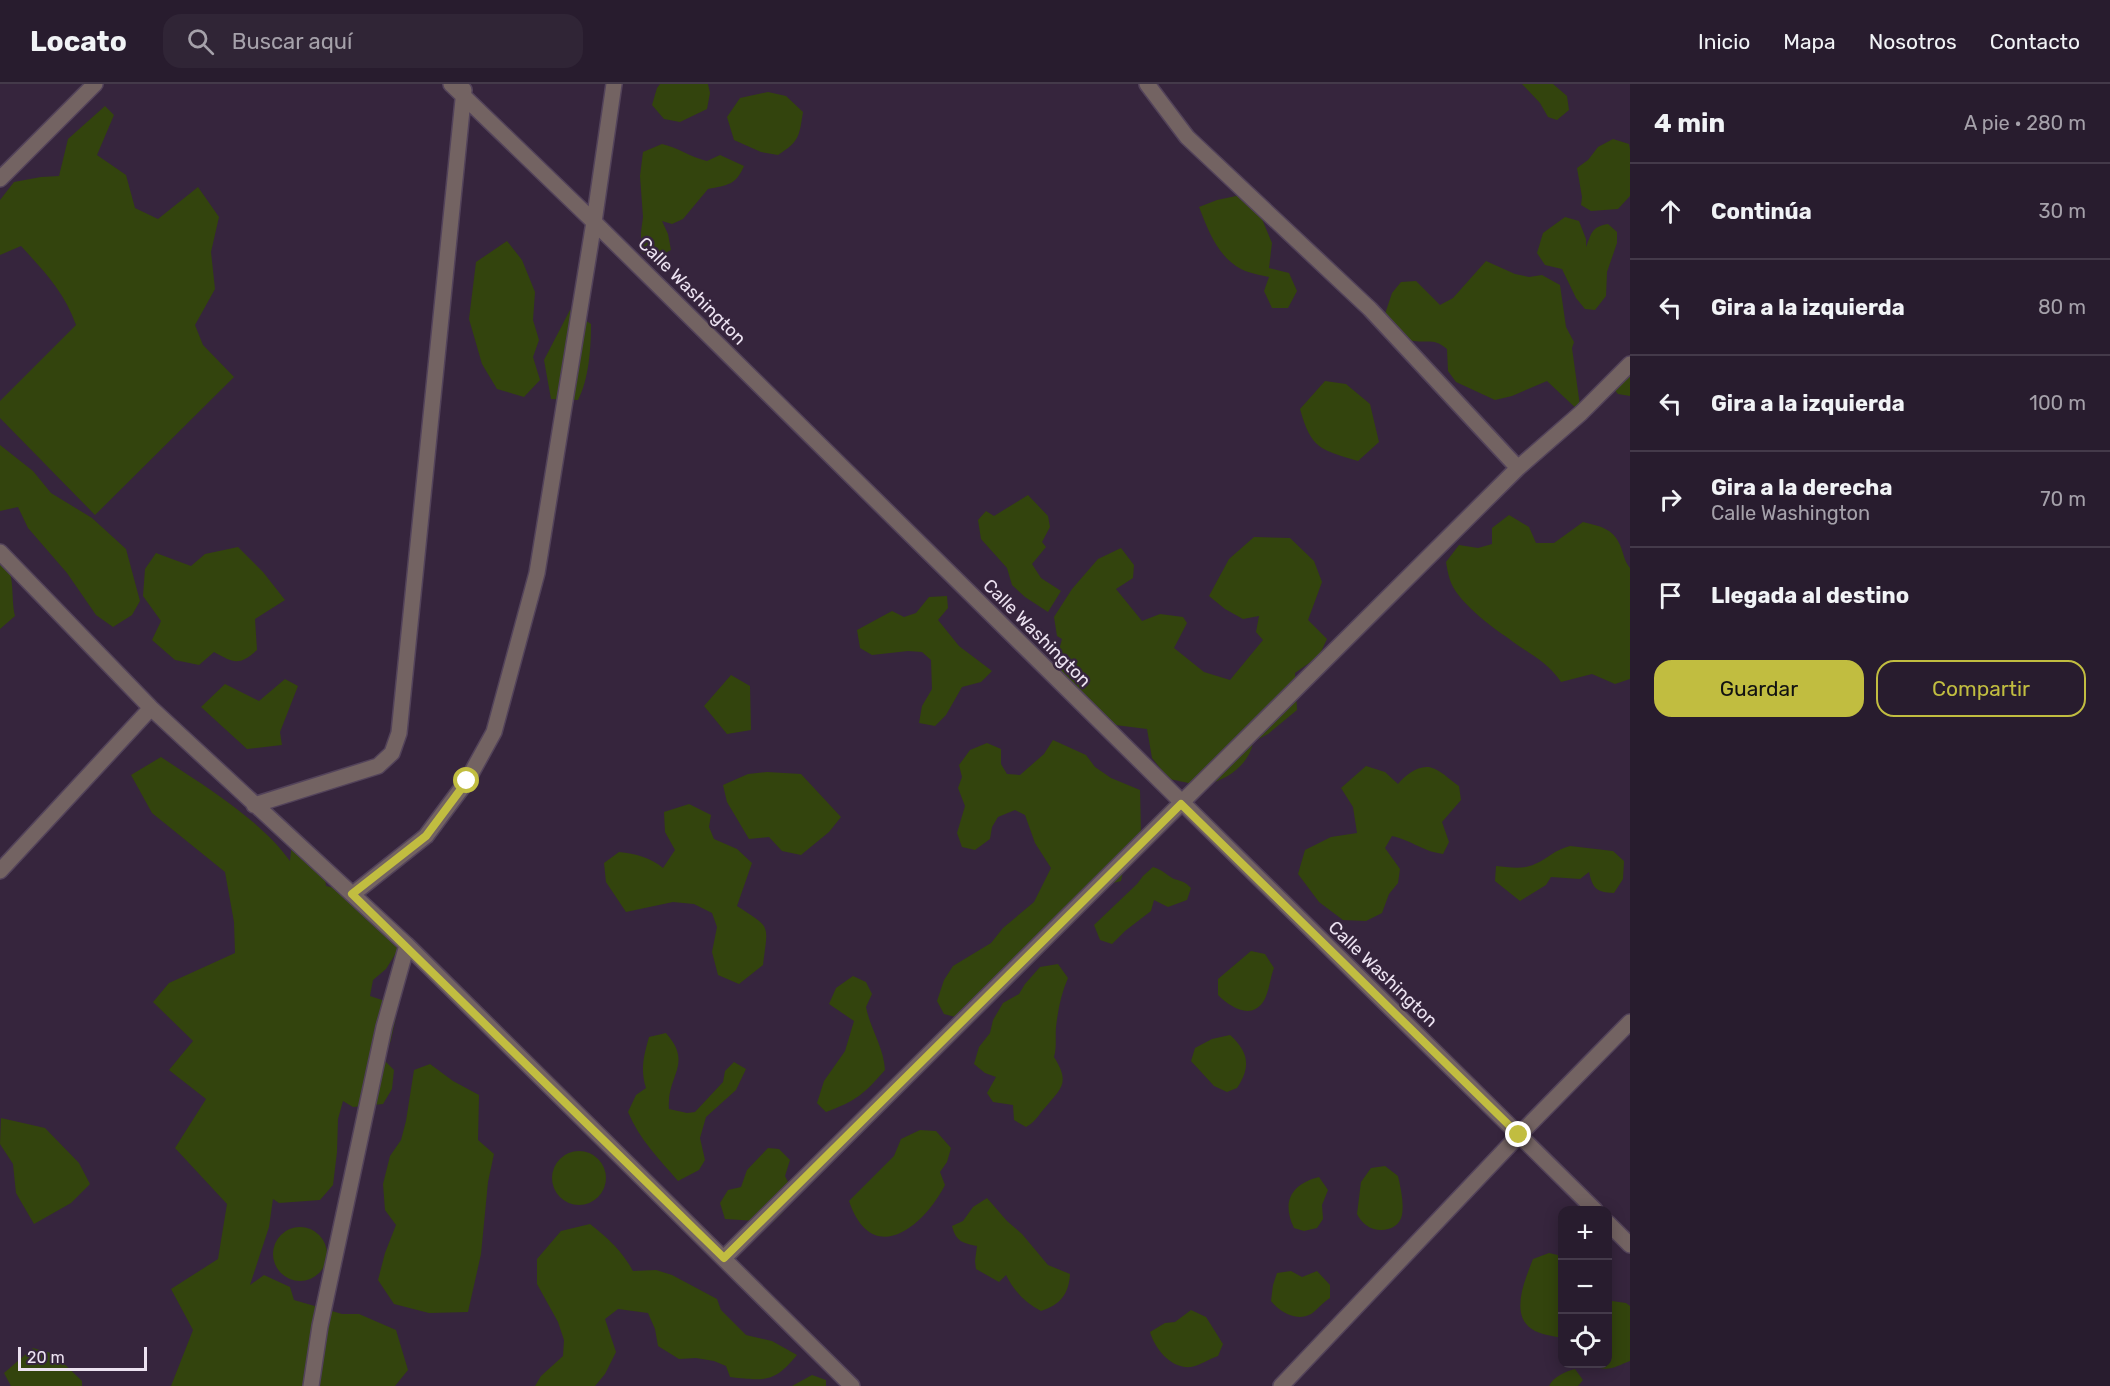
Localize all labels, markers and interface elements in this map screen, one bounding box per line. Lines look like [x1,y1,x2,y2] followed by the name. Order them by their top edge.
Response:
[163,14,583,68] search box
[30,25,127,58] text: Locato
[184,25,217,58] icon: search
[232,28,352,55] text: Buscar aquí
[1698,29,1750,54] text: Inicio
[1783,29,1836,54] text: Mapa
[1869,29,1957,54] text: Nosotros
[1990,29,2080,54] text: Contacto
[1654,108,1725,139] text: 4 min
[1964,111,2086,135] text: A pie · 280 m
[1654,195,1687,228] icon: ahead
[1711,198,1812,225] text: Continúa
[2039,199,2086,223] text: 30 m
[634,233,750,349] street label: Calle Washington
[1654,291,1687,324] icon: left
[1711,294,1905,321] text: Gira a la izquierda
[2038,295,2086,319] text: 80 m
[1654,387,1687,420] icon: left
[1711,390,1905,417] text: Gira a la izquierda
[2029,391,2086,415] text: 100 m
[1711,474,1892,501] text: Gira a la derecha
[1654,483,1687,516] icon: right
[2040,487,2086,511] text: 70 m
[1711,501,1870,525] text: Calle Washington
[979,575,1095,691] street label: Calle Washington
[1654,579,1687,612] icon: arrive
[1711,582,1909,609] text: Llegada al destino
[1654,660,1864,717] button: Guardar
[1876,660,2086,717] button: Compartir
[453,767,479,793] route start
[1324,916,1442,1032] street label: Calle Washington
[1505,1121,1531,1147] route end
[1558,1206,1612,1368] map controls
[1558,1206,1612,1260] button: +
[1558,1260,1612,1314] button: −
[1558,1314,1612,1368] button: locate
[18,1344,147,1372] scale bar
[27,1348,65,1367] text: 20 m

